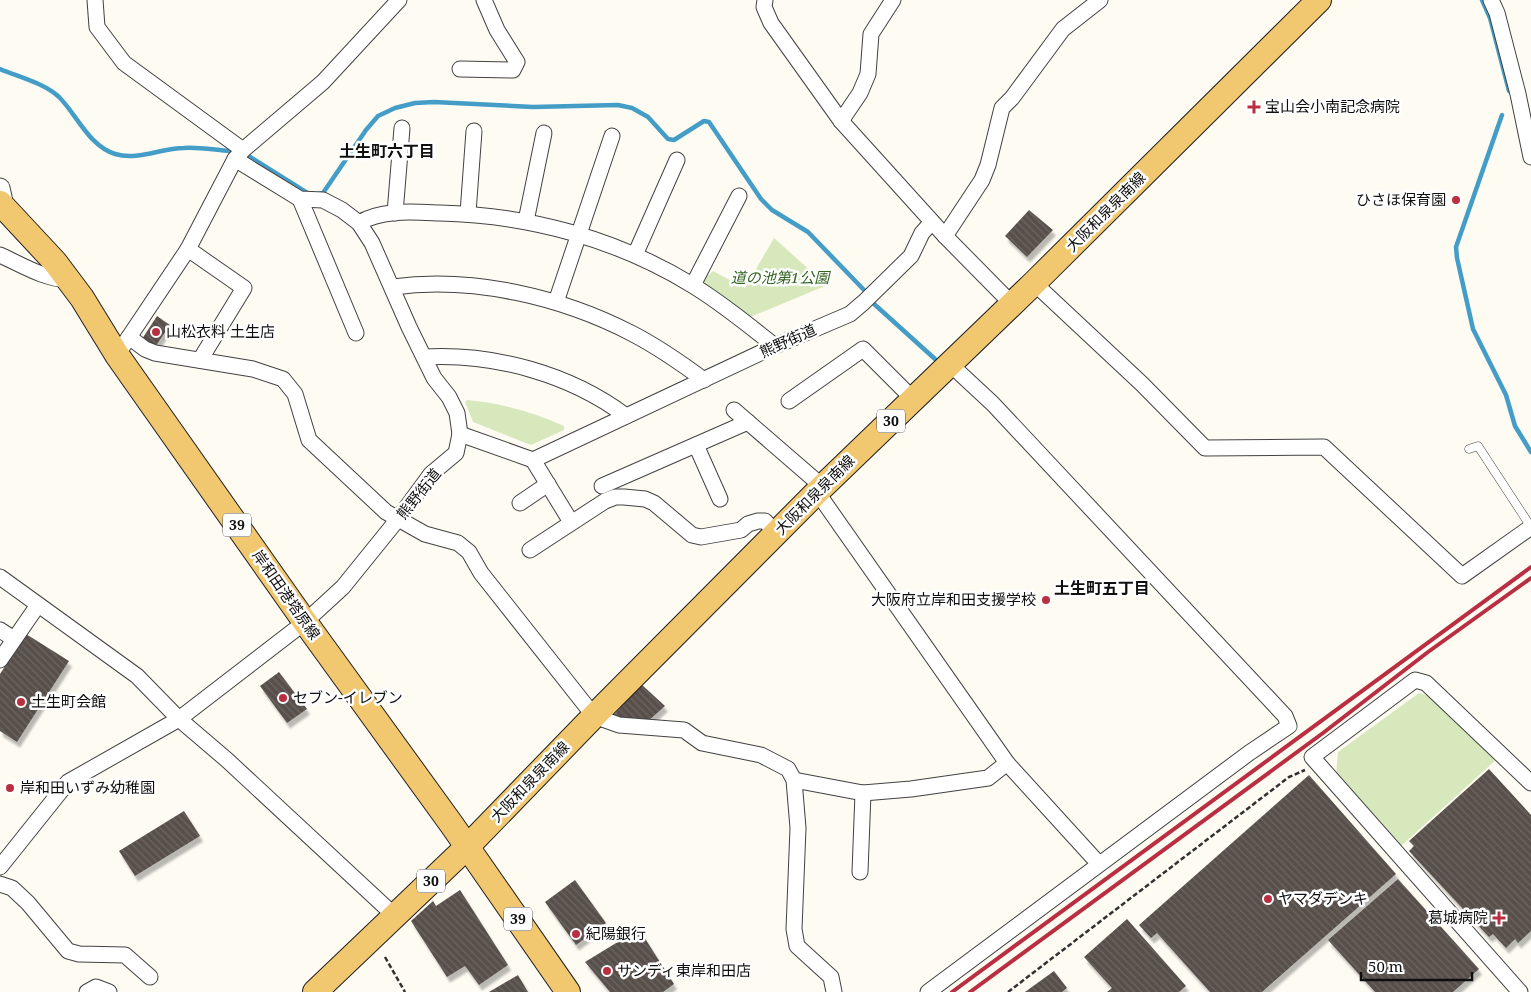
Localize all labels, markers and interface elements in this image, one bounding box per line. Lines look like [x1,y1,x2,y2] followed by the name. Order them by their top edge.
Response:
[1265,96,1400,116] place label: 宝山会小南記念病院
[1247,100,1261,114] marker: 宝山会小南記念病院
[339,140,435,162] district label: 土生町六丁目
[1061,167,1149,255] street label: 大阪和泉泉南線
[1356,189,1446,209] place label: ひさほ保育園
[1450,194,1462,206] marker: ひさほ保育園
[731,267,831,287] park label: 道の池第1公園
[756,319,819,361] street label: 熊野街道
[166,321,275,341] place label: 山松衣料 土生店
[150,326,162,338] marker: 山松衣料 土生店
[877,410,905,432] road number: 30
[770,450,858,538] street label: 大阪和泉泉南線
[392,464,445,523] street label: 熊野街道
[223,514,251,536] road number: 39
[249,546,325,643] street label: 岸和田港塔原線
[1054,577,1150,599] district label: 土生町五丁目
[871,589,1036,609] place label: 大阪府立岸和田支援学校
[1040,594,1052,606] marker: 大阪府立岸和田支援学校
[293,687,403,707] place label: セブン-イレブン
[31,691,106,711] place label: 土生町会館
[277,692,289,704] marker: セブン-イレブン
[15,696,27,708] marker: 土生町会館
[486,737,573,826] street label: 大阪和泉泉南線
[20,777,155,797] place label: 岸和田いずみ幼稚園
[4,782,16,794] marker: 岸和田いずみ幼稚園
[417,869,445,892] road number: 30
[1278,888,1368,908] place label: ヤマダデンキ
[1262,893,1274,905] marker: ヤマダデンキ
[1428,907,1488,927] place label: 葛城病院
[504,908,532,931] road number: 39
[1492,911,1506,925] marker: 葛城病院
[586,923,646,943] place label: 紀陽銀行
[570,928,582,940] marker: 紀陽銀行
[1361,950,1472,982] scale bar
[1368,956,1403,976] text: 50 m
[617,960,751,980] place label: サンディ東岸和田店
[601,965,613,977] marker: サンディ東岸和田店

